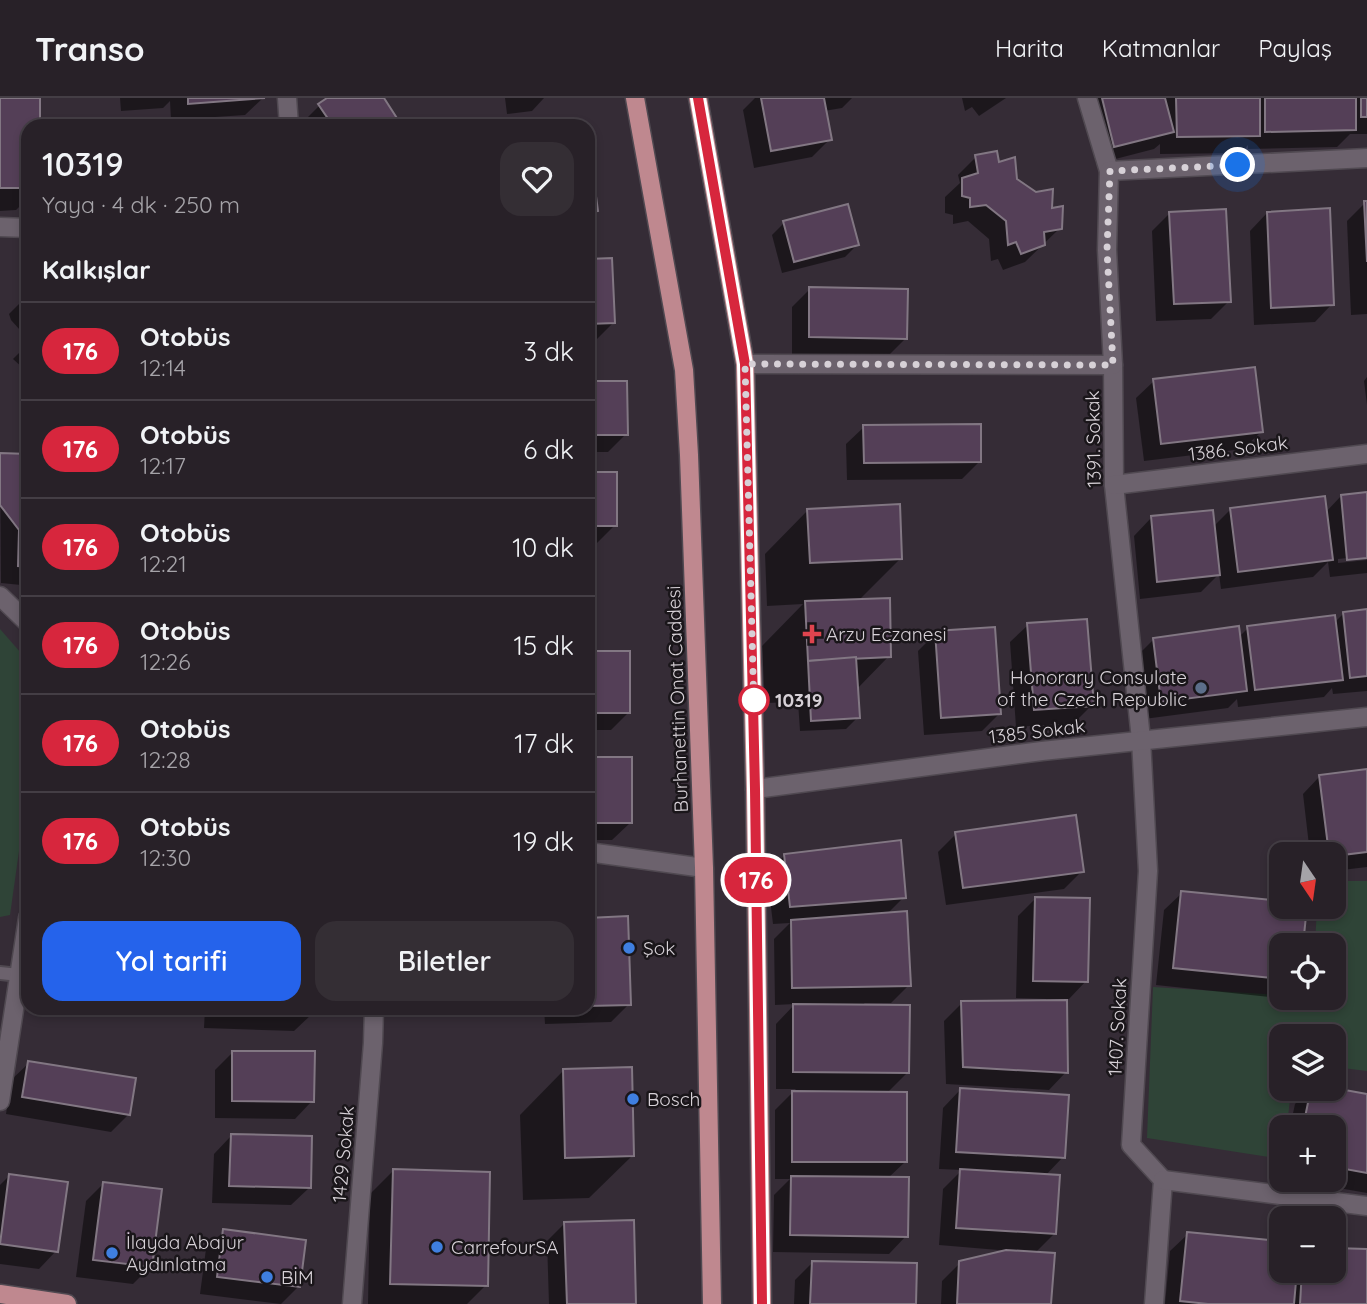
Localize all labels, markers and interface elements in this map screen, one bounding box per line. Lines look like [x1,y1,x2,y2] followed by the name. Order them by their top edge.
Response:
[35,28,145,69] text: Transo
[995,33,1064,63] text: Harita
[1102,33,1220,63] text: Katmanlar
[1258,33,1332,63] text: Paylaş
[500,142,574,216] button: heart
[42,143,124,184] text: 10319
[1220,147,1255,182] your location
[42,190,240,219] text: Yaya · 4 dk · 250 m
[42,253,150,286] text: Kalkışlar
[140,320,231,353] text: Otobüs
[524,335,574,368] text: 3 dk
[63,336,98,366] text: 176
[140,353,186,382] text: 12:14
[1080,390,1106,488] street label: 1391. Sokak
[140,418,231,451] text: Otobüs
[1187,430,1289,466] street label: 1386. Sokak
[523,433,574,466] text: 6 dk
[63,434,98,464] text: 176
[140,451,186,480] text: 12:17
[140,516,231,549] text: Otobüs
[512,531,574,564] text: 10 dk
[63,532,98,562] text: 176
[140,549,187,578] text: 12:21
[661,585,693,813] street label: Burhanettin Onat Caddesi
[140,614,231,647] text: Otobüs
[826,622,947,646] place label: Arzu Eczanesi
[804,626,820,642] marker: Arzu Eczanesi
[513,629,574,662] text: 15 dk
[63,630,98,660] text: 176
[140,647,191,676] text: 12:26
[997,665,1187,711] place label: Honorary Consulate of the Czech Republic
[1193,680,1209,696] marker: Honorary Consulate of the Czech Republic
[739,685,769,715] marker: 10319
[775,688,822,712] place label: 10319
[140,712,231,745] text: Otobüs
[988,713,1086,749] street label: 1385 Sokak
[514,727,574,760] text: 17 dk
[63,728,98,758] text: 176
[140,745,191,774] text: 12:28
[140,810,231,843] text: Otobüs
[513,825,574,858] text: 19 dk
[63,826,98,856] text: 176
[1269,842,1346,919] north arrow
[1269,842,1346,1283] map controls
[140,843,191,872] text: 12:30
[716,857,796,903] line badge: 176
[738,865,774,895] text: 176
[42,921,301,1001] button: Yol tarifi
[315,921,574,1001] button: Biletler
[1269,933,1346,1010] button: locate
[643,936,675,960] place label: Şok
[621,940,637,956] marker: Şok
[1102,977,1132,1077] street label: 1407. Sokak
[1269,1024,1346,1101] button: layers
[647,1087,700,1111] place label: Bosch
[625,1091,641,1107] marker: Bosch
[327,1105,359,1203] street label: 1429 Sokak
[1269,1115,1346,1192] button: +
[1269,1206,1346,1283] button: −
[126,1230,245,1276] place label: İlayda Abajur Aydınlatma
[451,1235,559,1259] place label: CarrefourSA
[429,1239,445,1255] marker: CarrefourSA
[104,1245,120,1261] marker: İlayda Abajur Aydınlatma
[281,1265,314,1289] place label: BİM
[259,1269,275,1285] marker: BİM

